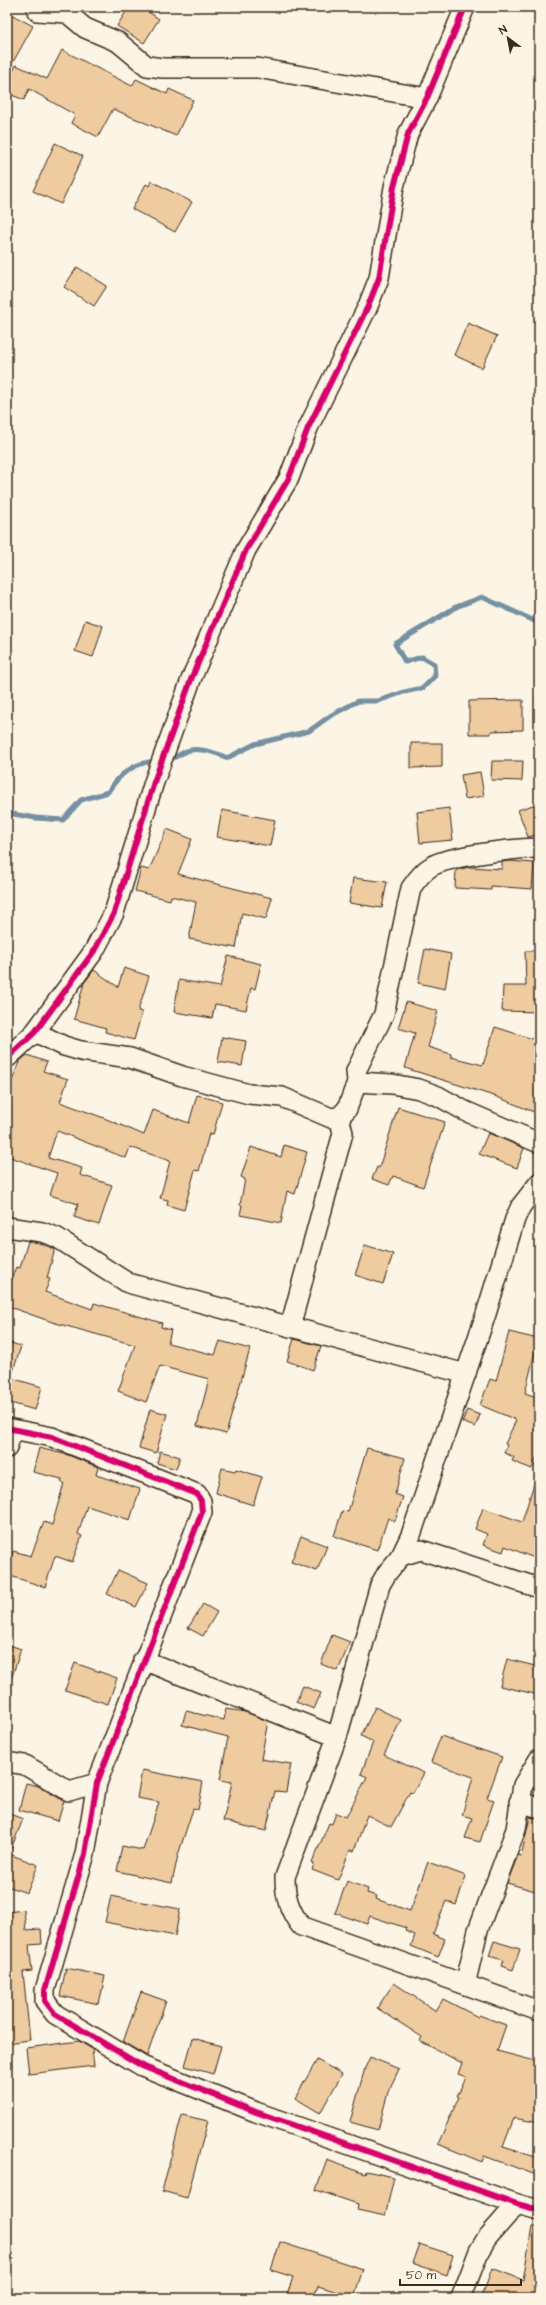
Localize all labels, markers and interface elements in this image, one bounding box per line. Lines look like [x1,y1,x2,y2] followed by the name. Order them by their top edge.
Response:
[488,18,528,58] north arrow
[496,22,510,38] text: N
[400,2261,521,2287] scale bar
[406,2267,437,2284] text: 50 m

